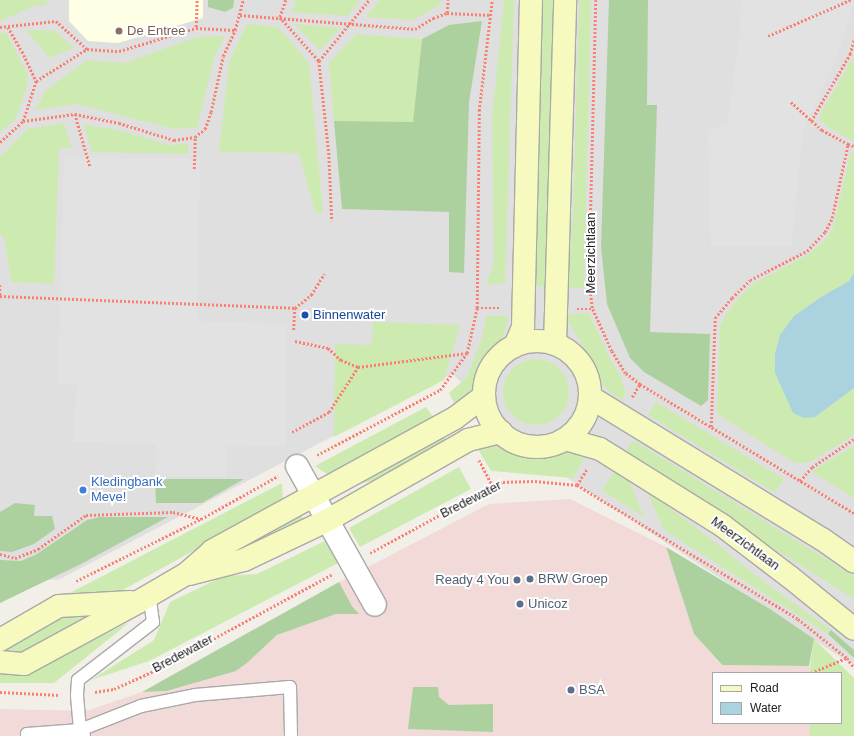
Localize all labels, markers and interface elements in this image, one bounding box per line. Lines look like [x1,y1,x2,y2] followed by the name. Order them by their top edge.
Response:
[127,23,186,39] place label: De Entree
[114,26,124,36] marker: De Entree
[583,213,599,293] street label: Meerzichtlaan
[313,307,385,323] place label: Binnenwater
[300,310,310,320] marker: Binnenwater
[91,475,163,506] place label: Kledingbank Meve!
[438,478,504,522] street label: Bredewater
[78,485,88,495] marker: Kledingbank Meve!
[708,514,782,574] street label: Meerzichtlaan
[538,571,608,587] place label: BRW Groep
[435,572,509,588] place label: Ready 4 You
[525,574,535,584] marker: BRW Groep
[512,575,522,585] marker: Ready 4 You
[528,596,568,612] place label: Unicoz
[515,599,525,609] marker: Unicoz
[150,632,216,676] street label: Bredewater
[712,672,842,724] legend
[750,681,779,695] text: Road
[579,682,605,698] place label: BSA
[566,685,576,695] marker: BSA
[750,701,782,715] text: Water

